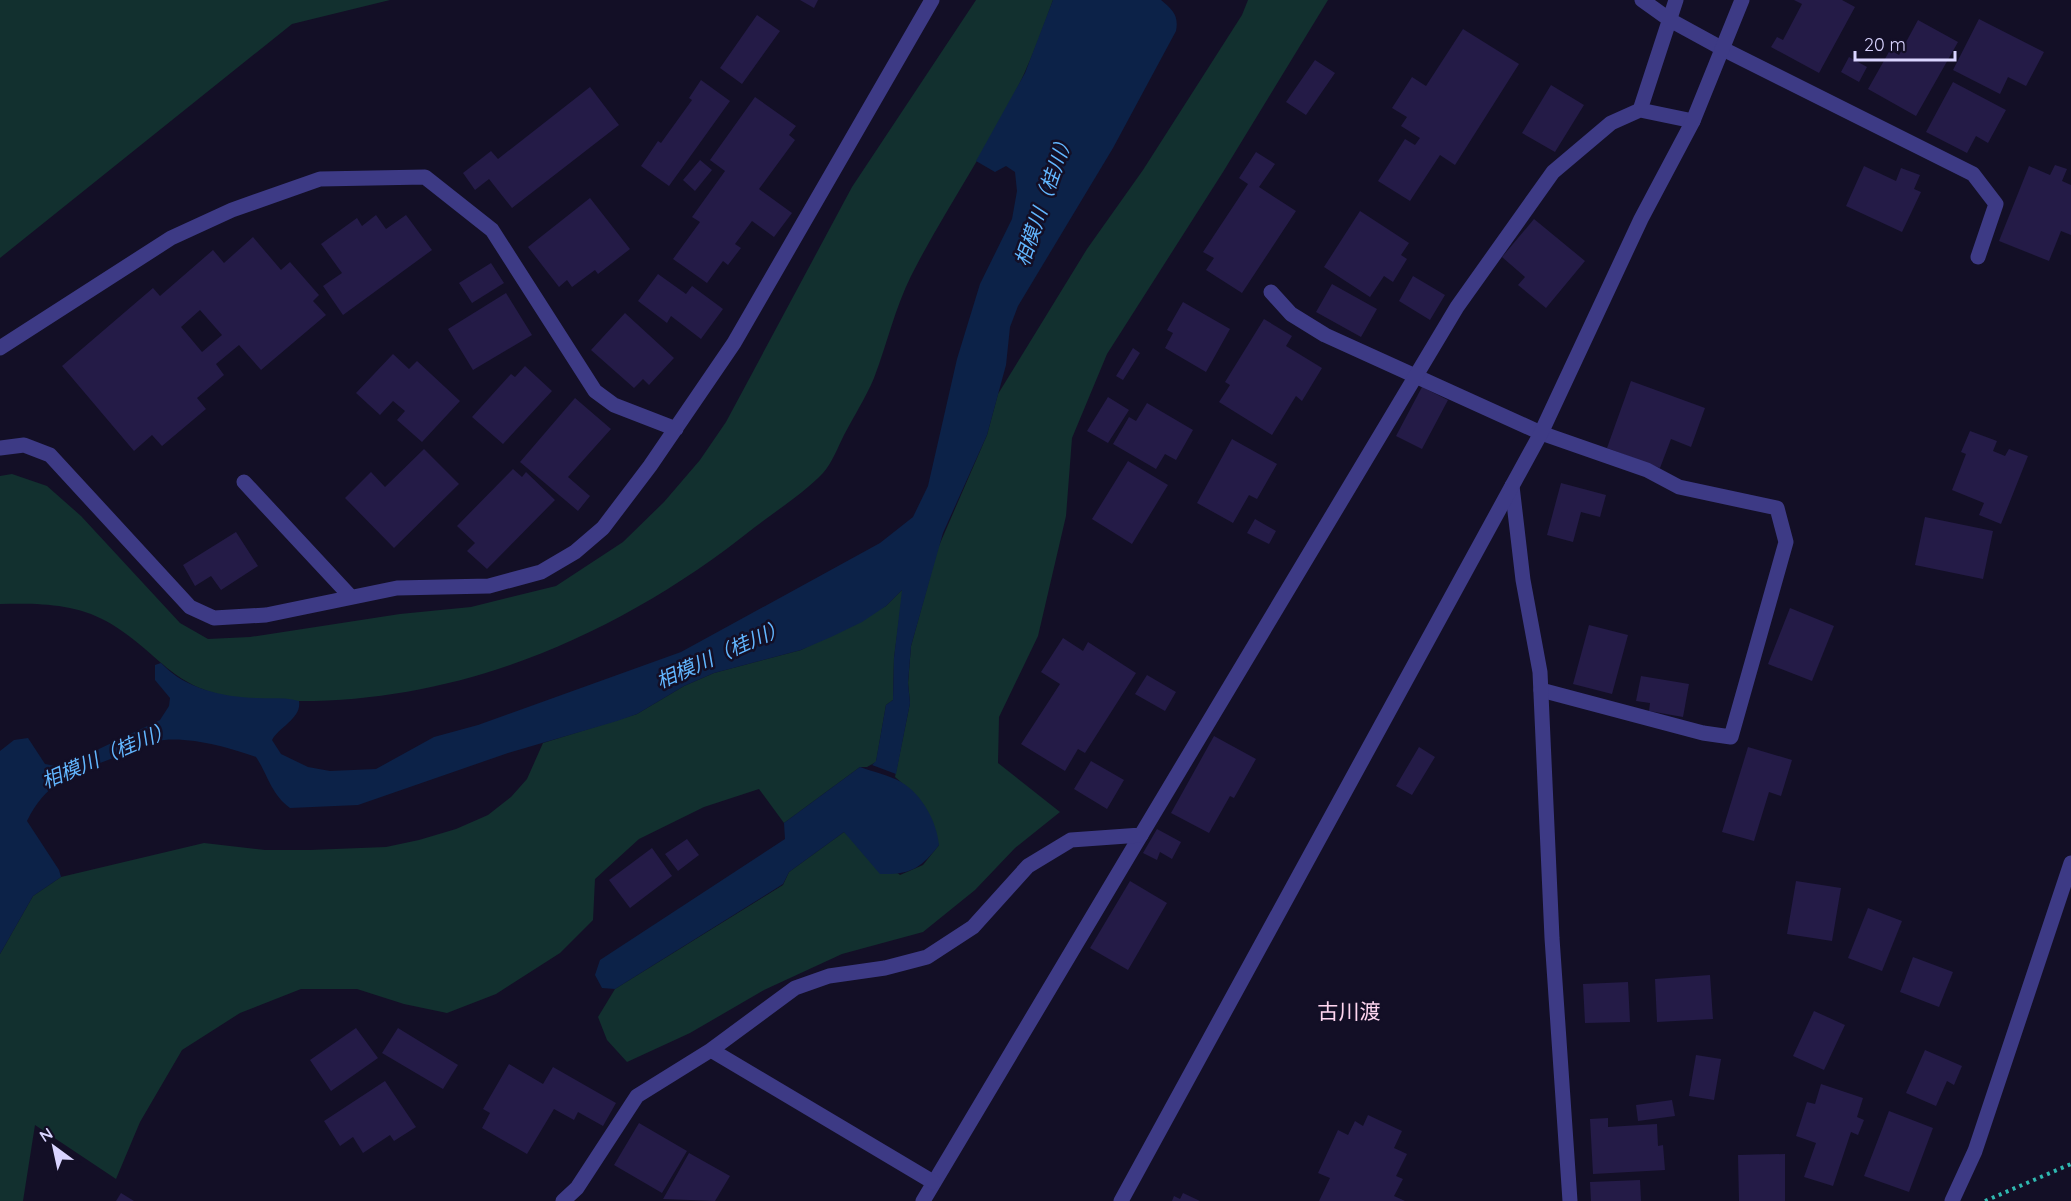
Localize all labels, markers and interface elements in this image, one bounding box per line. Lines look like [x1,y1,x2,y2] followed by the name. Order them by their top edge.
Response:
[1855,24,1956,62] scale bar
[1864,33,1906,56] text: 20 m
[1009,129,1078,269] water label: 相模川（桂川）
[652,614,790,693] water label: 相模川（桂川）
[37,716,176,793] water label: 相模川（桂川）
[1318,998,1381,1024] district label: 古川渡
[24,1117,84,1177] north arrow
[35,1123,56,1146] text: N

